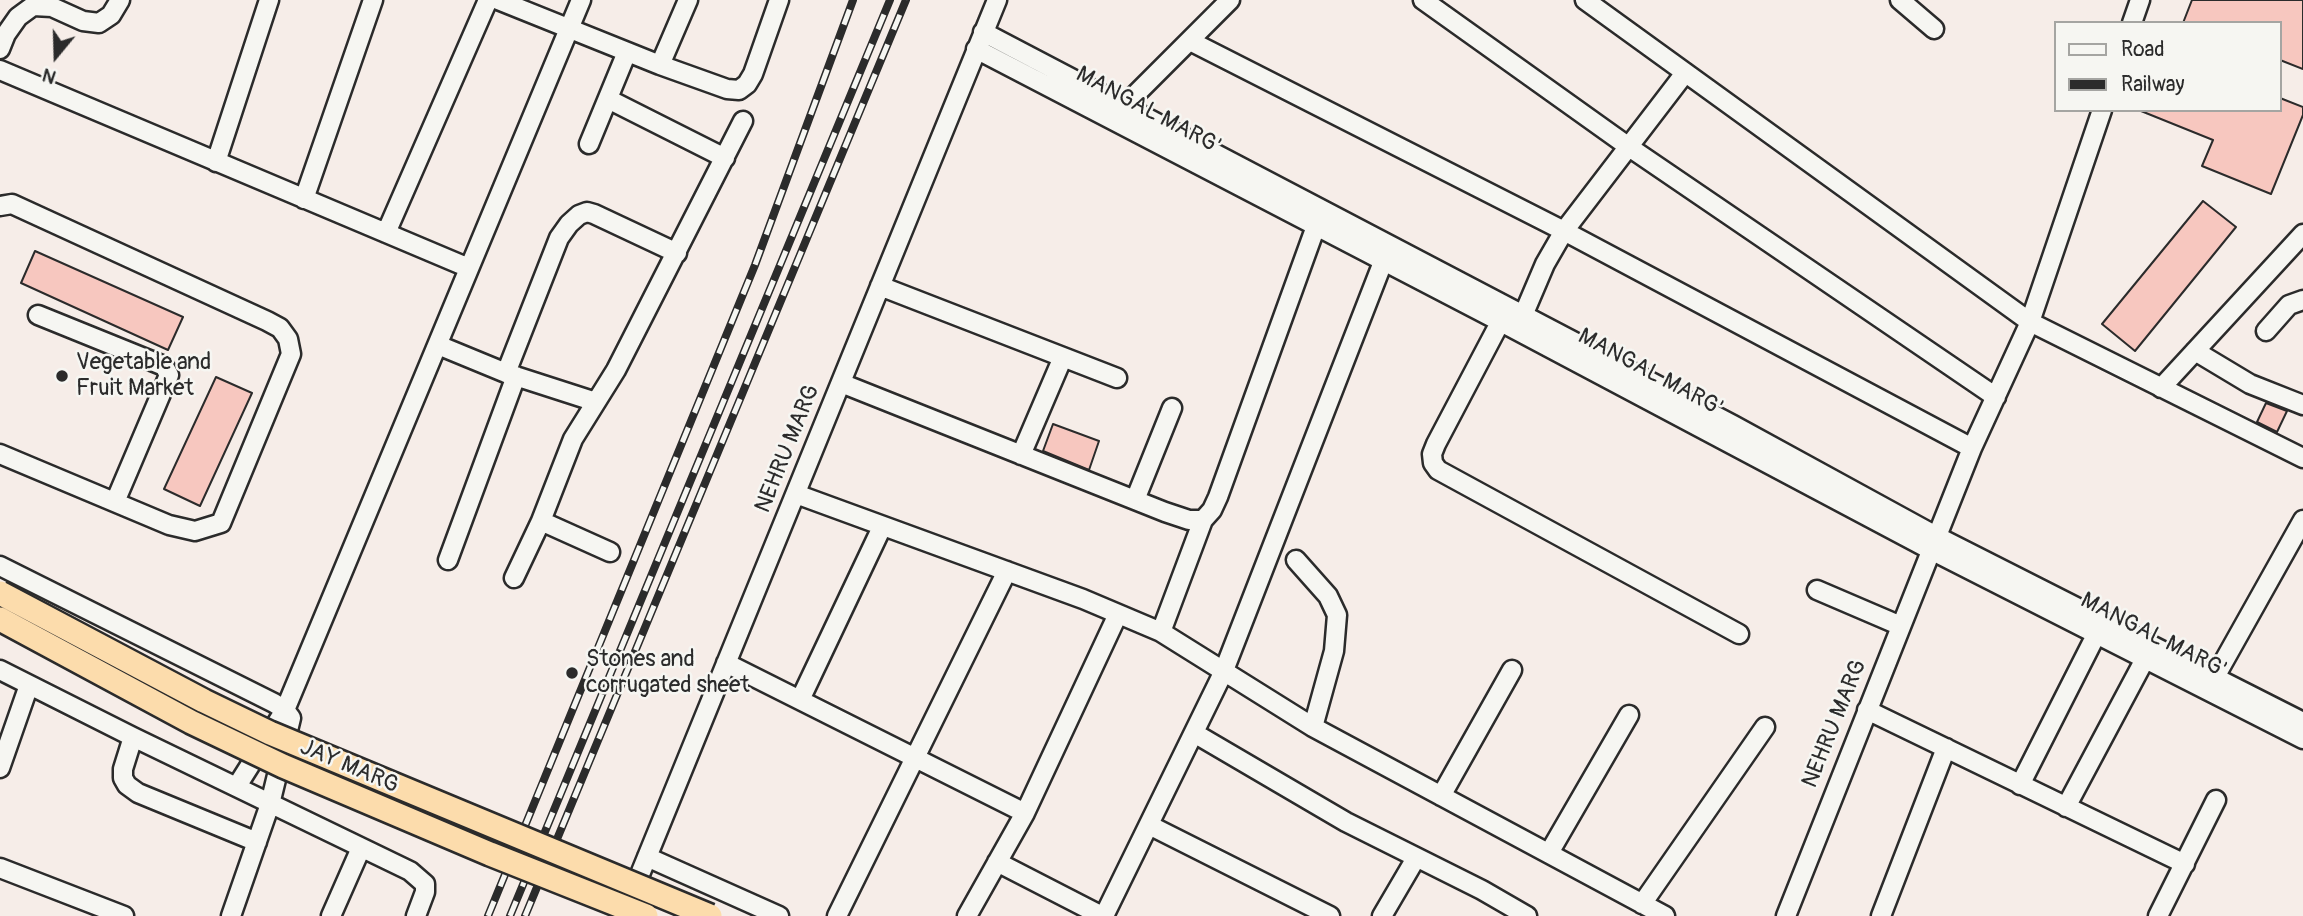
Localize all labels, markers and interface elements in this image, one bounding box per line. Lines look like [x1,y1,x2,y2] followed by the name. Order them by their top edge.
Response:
[21,21,91,91] north arrow
[2054,21,2282,112] legend
[2121,36,2165,63] text: Road
[1071,61,1225,161] street label: MANGAL MARG'
[39,62,59,89] text: N
[2121,71,2185,98] text: Railway
[1573,323,1727,423] street label: MANGAL MARG'
[76,349,211,403] place label: Vegetable and Fruit Market
[54,368,70,384] marker: Vegetable and Fruit Market
[750,381,826,517] street label: NEHRU MARG
[2076,587,2230,685] street label: MANGAL MARG'
[586,646,749,700] place label: Stones and corrugated sheet
[1797,656,1873,792] street label: NEHRU MARG
[564,665,580,681] marker: Stones and corrugated sheet
[296,734,402,800] street label: JAY MARG

